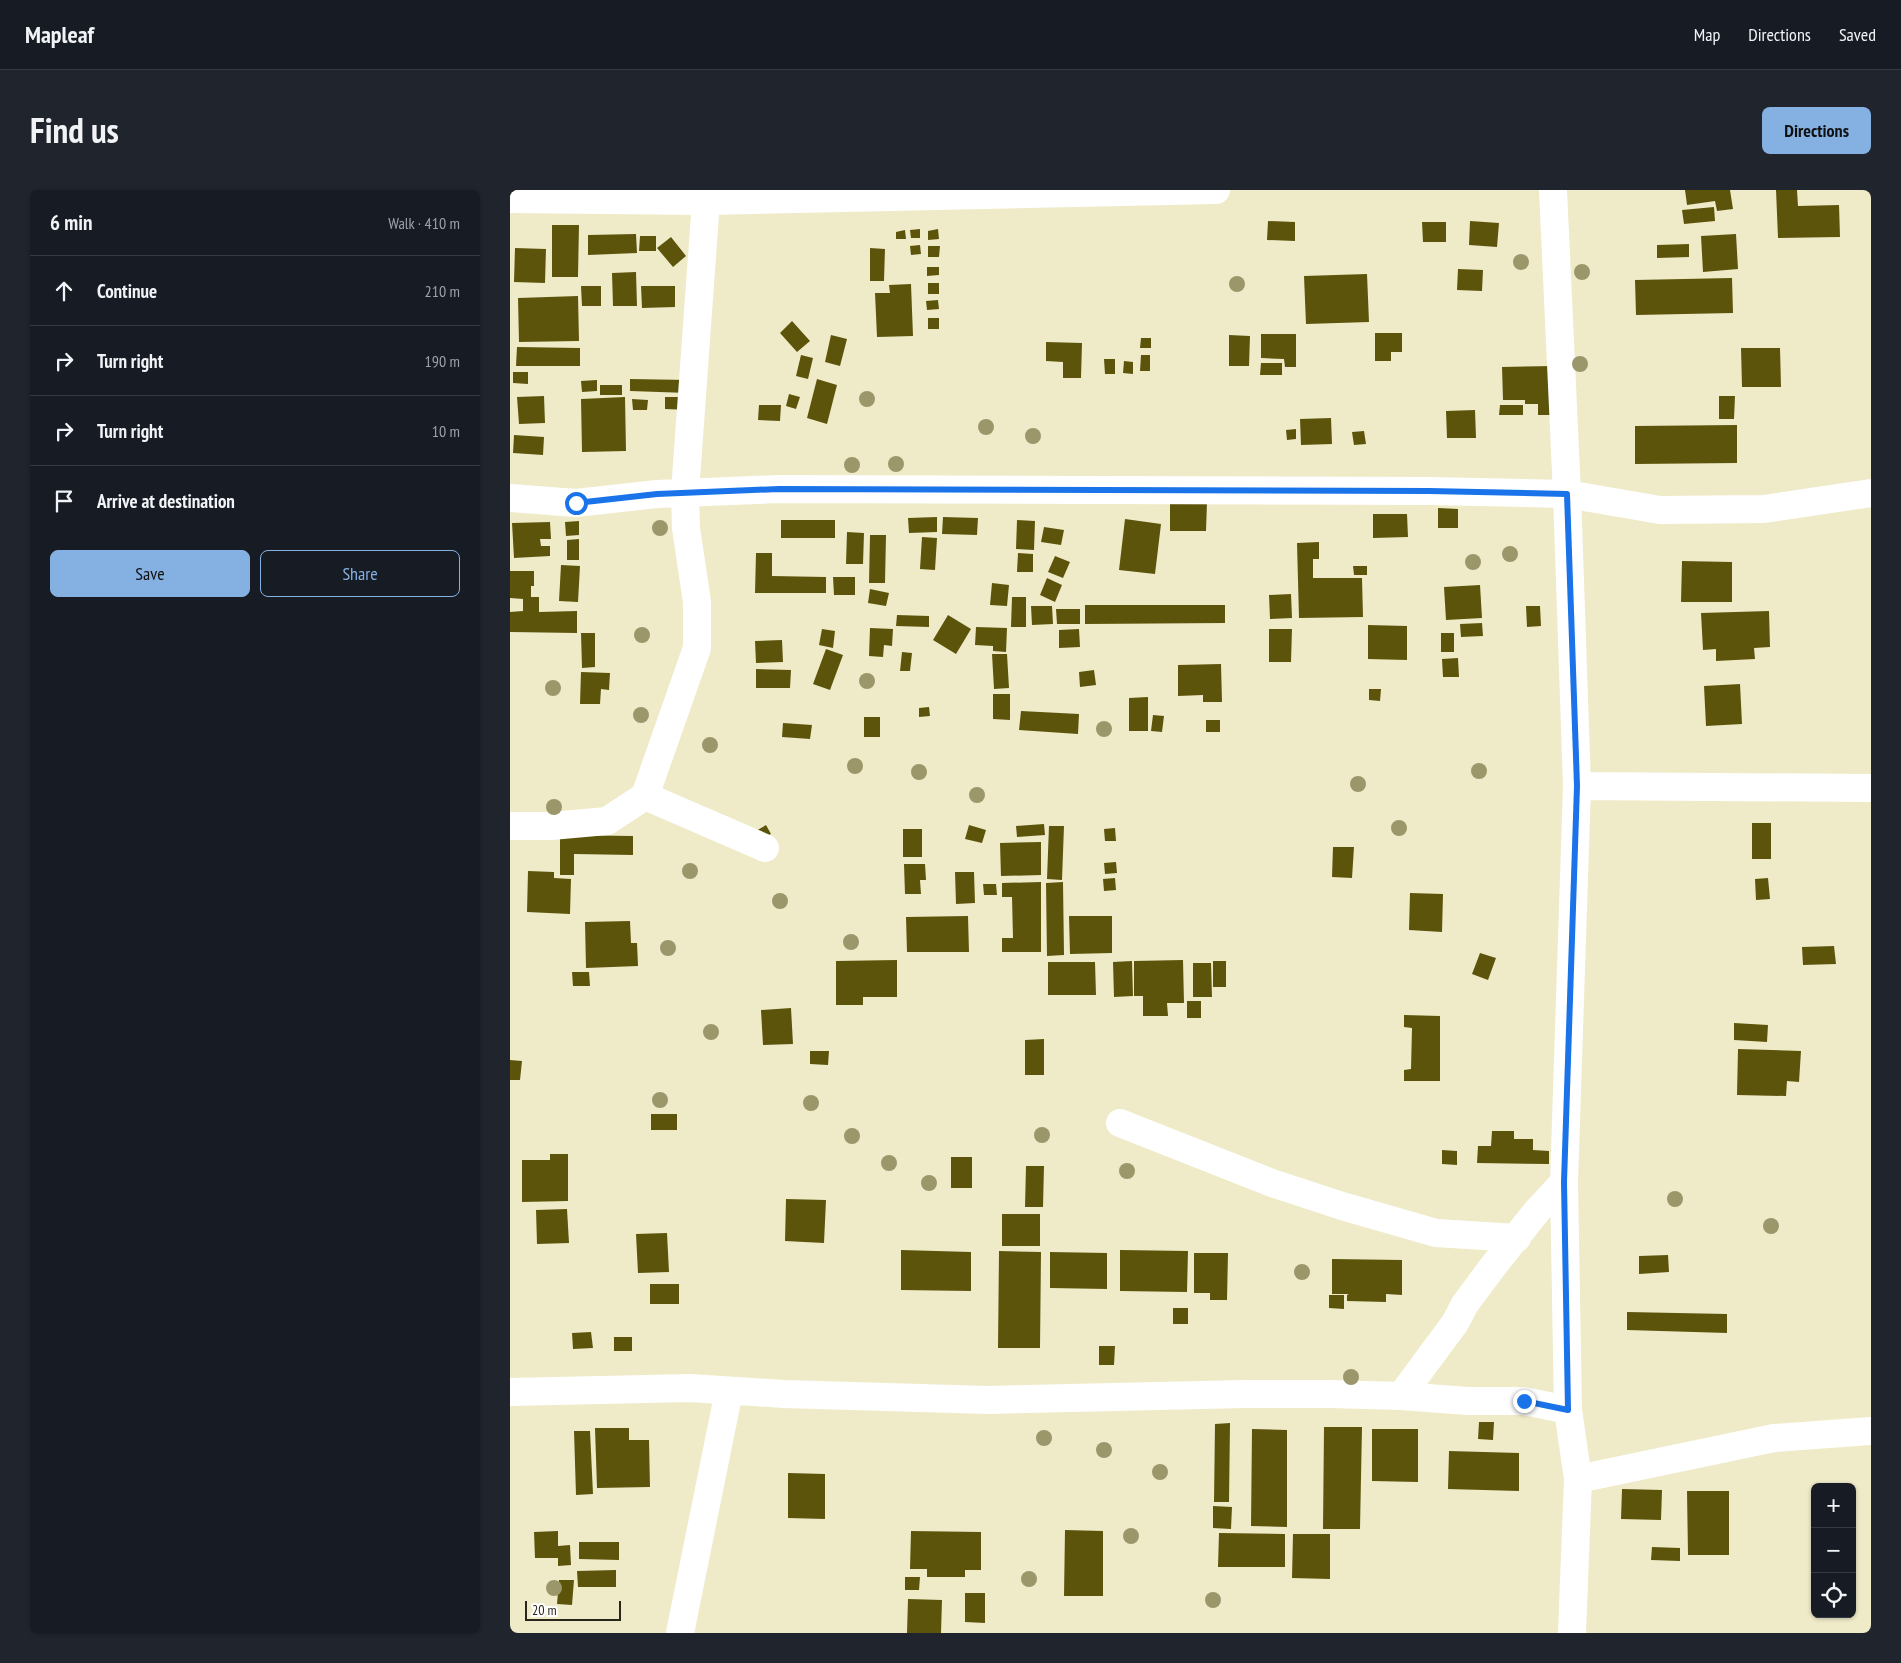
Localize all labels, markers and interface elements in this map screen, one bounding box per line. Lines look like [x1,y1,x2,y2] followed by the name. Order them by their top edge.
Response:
[25,19,94,50] text: Mapleaf
[1694,23,1720,46] text: Map
[1748,23,1811,46] text: Directions
[1839,23,1876,46] text: Saved
[30,107,119,153] text: Find us
[1762,107,1871,154] button: Directions
[50,209,92,236] text: 6 min
[388,213,460,233] text: Walk · 410 m
[50,277,78,305] icon: ahead
[97,279,157,303] text: Continue
[425,281,460,301] text: 210 m
[50,347,78,375] icon: right
[97,349,163,373] text: Turn right
[425,351,460,371] text: 190 m
[50,417,78,445] icon: right
[97,419,163,443] text: Turn right
[432,421,460,441] text: 10 m
[50,487,78,515] icon: arrive
[97,489,235,513] text: Arrive at destination
[565,492,588,515] route start
[50,550,250,597] button: Save
[260,550,460,597] button: Share
[1513,1390,1536,1413] route end
[1811,1483,1856,1618] map controls
[1811,1483,1856,1528] button: +
[1811,1528,1856,1573] button: −
[1811,1573,1856,1618] button: locate
[525,1598,621,1621] scale bar
[532,1601,557,1619] text: 20 m

